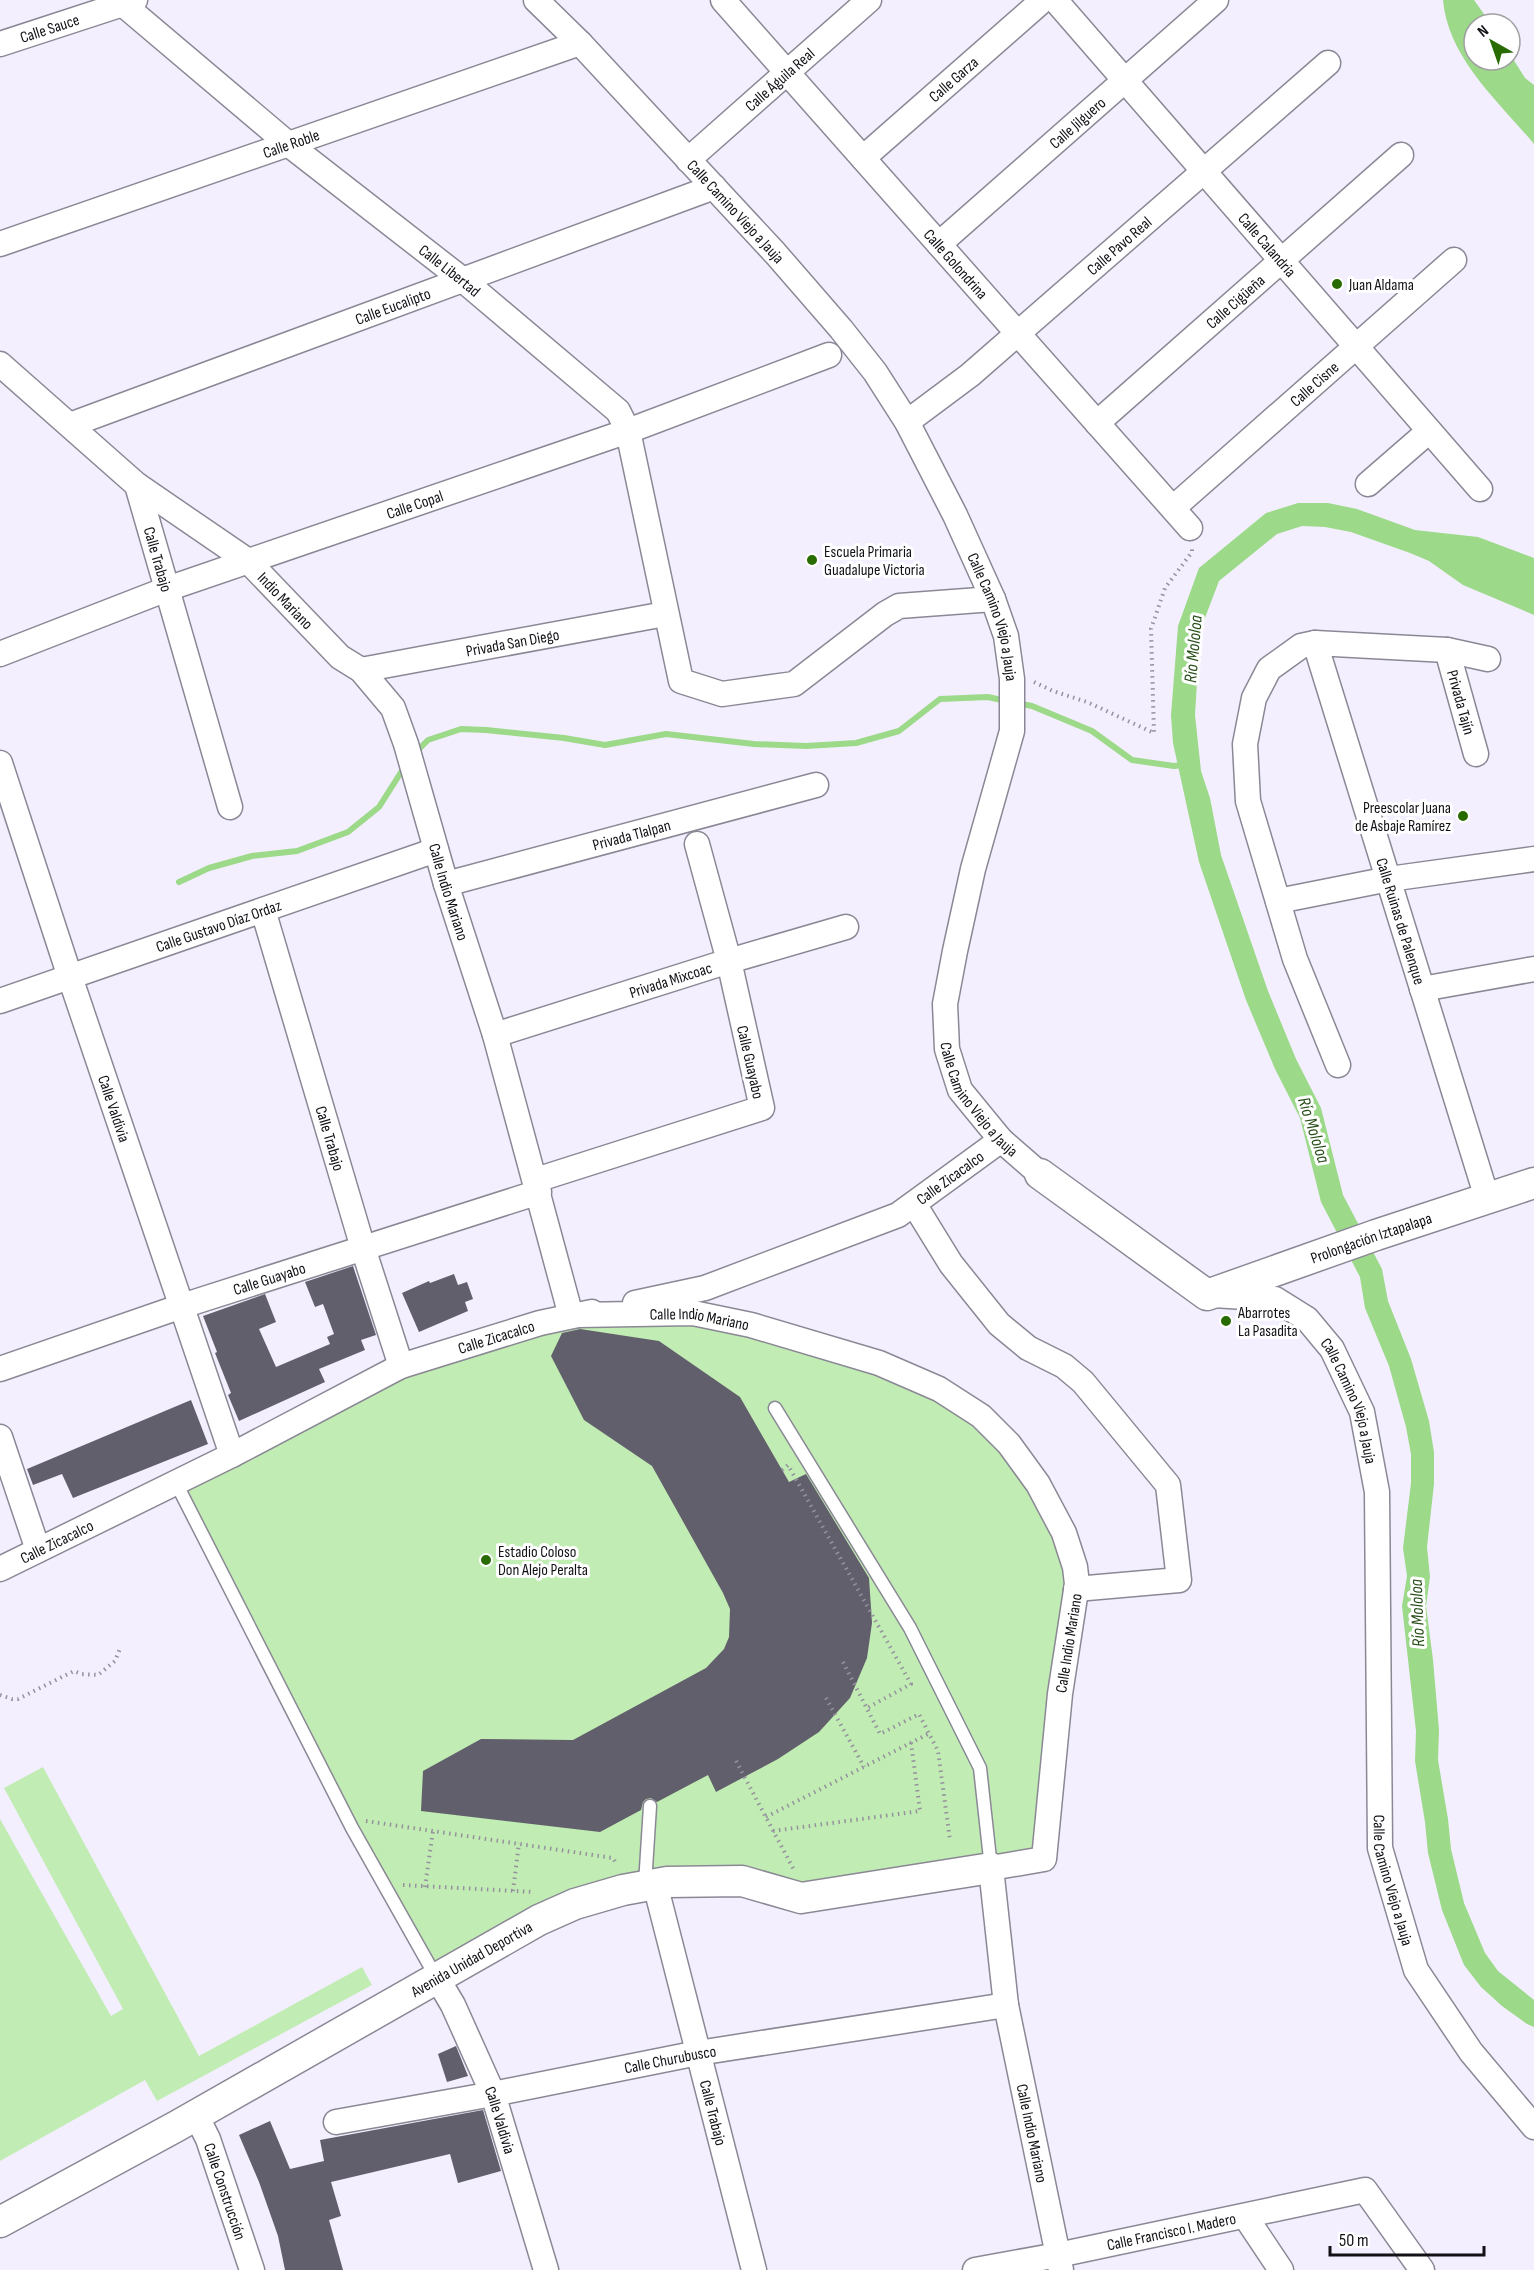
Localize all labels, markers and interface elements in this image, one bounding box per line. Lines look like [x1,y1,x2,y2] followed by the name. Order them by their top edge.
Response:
[18,11,82,48] street label: Calle Sauce
[1462,12,1522,72] north arrow
[1474,22,1493,42] text: N
[742,45,819,116] street label: Calle Águila Real
[926,53,983,107] street label: Calle Garza
[1046,94,1110,153] street label: Calle Jilguero
[261,126,322,163] street label: Calle Roble
[682,157,788,268] street label: Calle Camino Viejo a Jauja
[1233,210,1299,281] street label: Calle Calandria
[1084,213,1156,280] street label: Calle Pavo Real
[919,226,991,304] street label: Calle Golondrina
[414,241,484,301] street label: Calle Libertad
[1203,272,1269,333] street label: Calle Cigüeña
[1348,276,1414,295] place label: Juan Aldama
[1330,277,1344,291] marker: Juan Aldama
[353,285,433,330] street label: Calle Eucalipto
[1287,358,1343,411] street label: Calle Cisne
[384,487,446,524] street label: Calle Copal
[139,525,175,594] street label: Calle Trabajo
[824,543,925,580] place label: Escuela Primaria Guadalupe Victoria
[962,550,1020,682] street label: Calle Camino Viejo a Jauja
[805,553,819,567] marker: Escuela Primaria Guadalupe Victoria
[253,569,316,634] street label: Indio Mariano
[1180,614,1207,684] water label: Río Mololoa
[464,626,561,661] street label: Privada San Diego
[1442,668,1478,737] street label: Privada Tajín
[1355,799,1451,836] place label: Preescolar Juana de Asbaje Ramírez
[1456,809,1470,823] marker: Preescolar Juana de Asbaje Ramírez
[591,816,673,855] street label: Privada Tlalpan
[424,841,472,943] street label: Calle Indio Mariano
[1371,856,1428,987] street label: Calle Ruinas de Palenque
[154,896,284,957] street label: Calle Gustavo Díaz Ordaz
[627,959,715,1003] street label: Privada Mixcoac
[732,1024,767,1101] street label: Calle Guayabo
[936,1042,1021,1161] street label: Calle Camino Viejo a Jauja
[93,1073,133,1145] street label: Calle Valdivia
[1293,1095,1334,1166] water label: Río Mololoa
[311,1104,348,1173] street label: Calle Trabajo
[913,1148,988,1209] street label: Calle Zicacalco
[1308,1209,1434,1268] street label: Prolongación Iztapalapa
[231,1259,308,1300] street label: Calle Guayabo
[1237,1304,1298,1341] place label: Abarrotes La Pasadita
[650,1305,751,1335] street label: Calle Indio Mariano
[1219,1314,1233,1328] marker: Abarrotes La Pasadita
[456,1317,537,1359] street label: Calle Zicacalco
[1316,1335,1380,1466] street label: Calle Camino Viejo a Jauja
[18,1517,97,1569] street label: Calle Zicacalco
[498,1543,588,1580] place label: Estadio Coloso Don Alejo Peralta
[479,1553,493,1567] marker: Estadio Coloso Don Alejo Peralta
[1406,1578,1429,1647] water label: Río Mololoa
[1052,1592,1087,1694] street label: Calle Indio Mariano
[1369,1815,1416,1948] street label: Calle Camino Viejo a Jauja
[407,1918,536,2002] street label: Avenida Unidad Deportiva
[623,2042,718,2079] street label: Calle Churubusco
[695,2078,730,2148] street label: Calle Trabajo
[1012,2082,1051,2185] street label: Calle Indio Mariano
[480,2084,518,2156] street label: Calle Valdivia
[199,2141,249,2243] street label: Calle Construcción
[1105,2210,1238,2255] street label: Calle Francisco I. Madero
[1330,2219,1484,2257] scale bar
[1339,2230,1369,2251] text: 50 m

